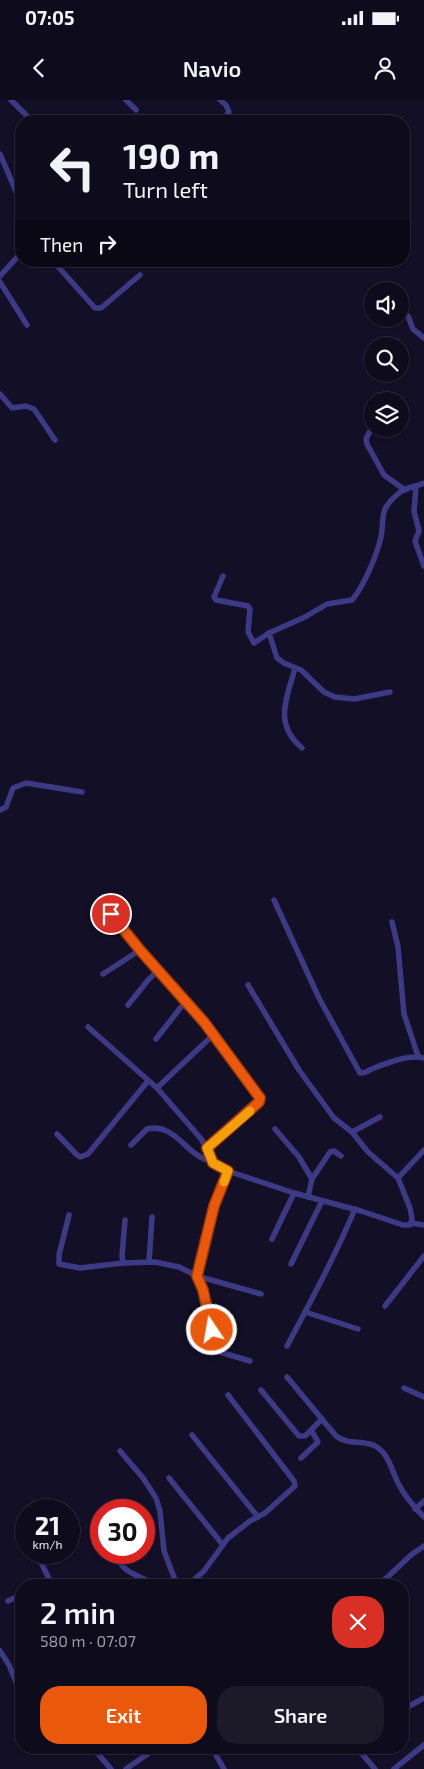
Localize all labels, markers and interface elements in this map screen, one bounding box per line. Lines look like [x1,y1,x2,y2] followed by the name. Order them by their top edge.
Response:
[25,6,74,29] text: 07:05
[25,54,53,82] icon: back
[371,54,399,82] icon: person
[183,55,241,81] text: Navio
[123,134,219,176] text: 190 m
[40,135,105,200] icon: left
[123,176,208,202] text: Turn left
[93,230,121,258] icon: right
[40,233,83,256] text: Then
[364,282,409,437] map controls
[364,282,409,327] button: sound
[364,337,409,382] button: search
[364,392,409,437] button: layers
[90,893,132,935] pin
[97,900,125,928] icon: arrive
[185,1303,237,1355] position arrow
[90,1499,155,1564] speed limit sign: 30
[35,1510,60,1540] text: 21
[33,1537,62,1551] text: km/h
[40,1594,116,1630] text: 2 min
[332,1596,384,1648] button: close
[40,1631,136,1650] text: 580 m · 07:07
[40,1686,207,1744] button: Exit
[217,1686,384,1744] button: Share

